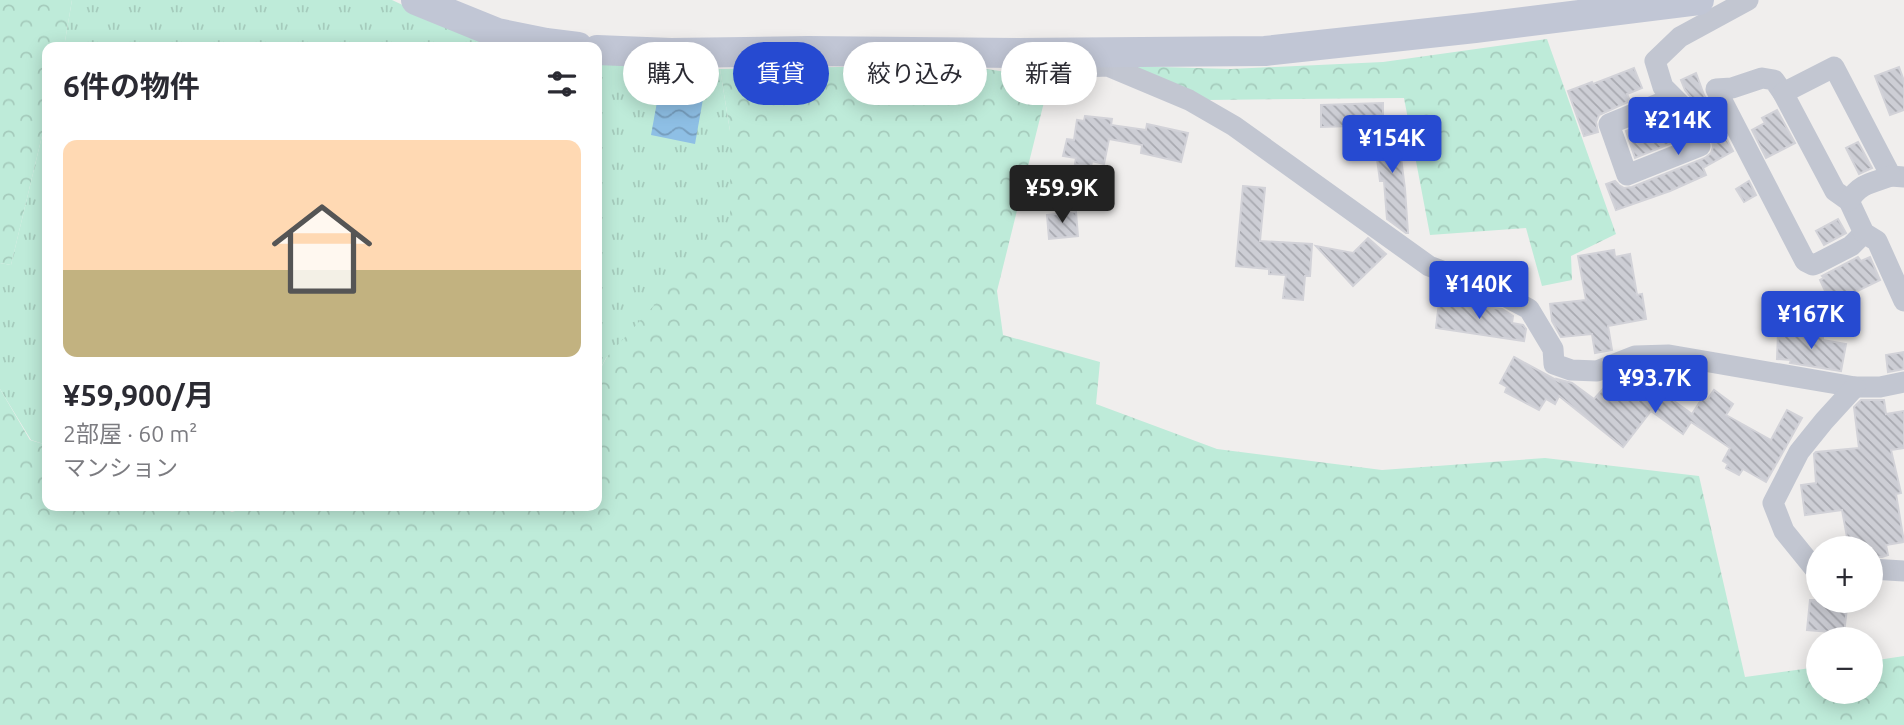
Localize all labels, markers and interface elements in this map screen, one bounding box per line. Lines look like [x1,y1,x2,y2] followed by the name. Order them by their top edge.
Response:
[623,42,719,105] chip: 購入
[733,42,829,105] chip: 賃貸
[843,42,987,105] chip: 絞り込み
[1001,42,1097,105] chip: 新着
[543,65,581,103] icon: filters
[63,69,200,103] text: 6件の物件
[1629,97,1727,157] pin: ¥214K
[1644,107,1712,132] text: ¥214K
[1343,116,1441,175] pin: ¥154K
[1358,125,1426,150] text: ¥154K
[1005,166,1119,225] pin: ¥59.9K
[1026,175,1098,200] text: ¥59.9K
[259,186,385,312] icon: home
[1430,262,1528,321] pin: ¥140K
[1445,271,1513,296] text: ¥140K
[1762,292,1860,351] pin: ¥167K
[1777,301,1845,326] text: ¥167K
[1598,356,1712,415] pin: ¥93.7K
[1619,365,1691,390] text: ¥93.7K
[63,378,215,412] text: ¥59,900/月
[63,421,197,446] text: 2部屋 · 60 m²
[63,455,178,480] text: マンション
[1806,536,1883,704] map controls
[1806,536,1883,613] button: +
[1806,627,1883,704] button: −

